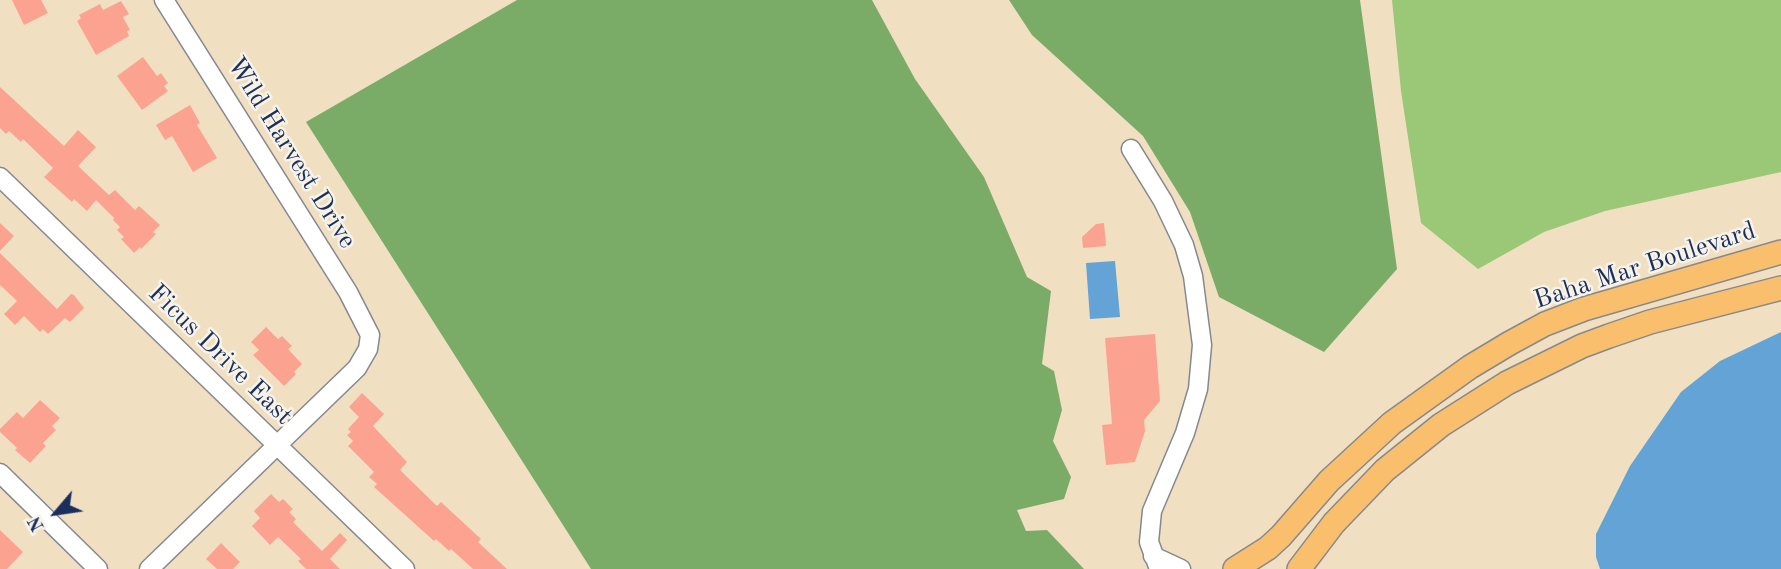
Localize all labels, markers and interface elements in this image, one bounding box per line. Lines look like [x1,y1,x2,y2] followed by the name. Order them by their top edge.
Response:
[219,51,363,255] street label: Wild Harvest Drive
[1530,215,1760,317] street label: Baha Mar Boulevard
[141,278,299,432] street label: Ficus Drive East
[21,478,91,548] north arrow
[25,512,49,534] text: N

